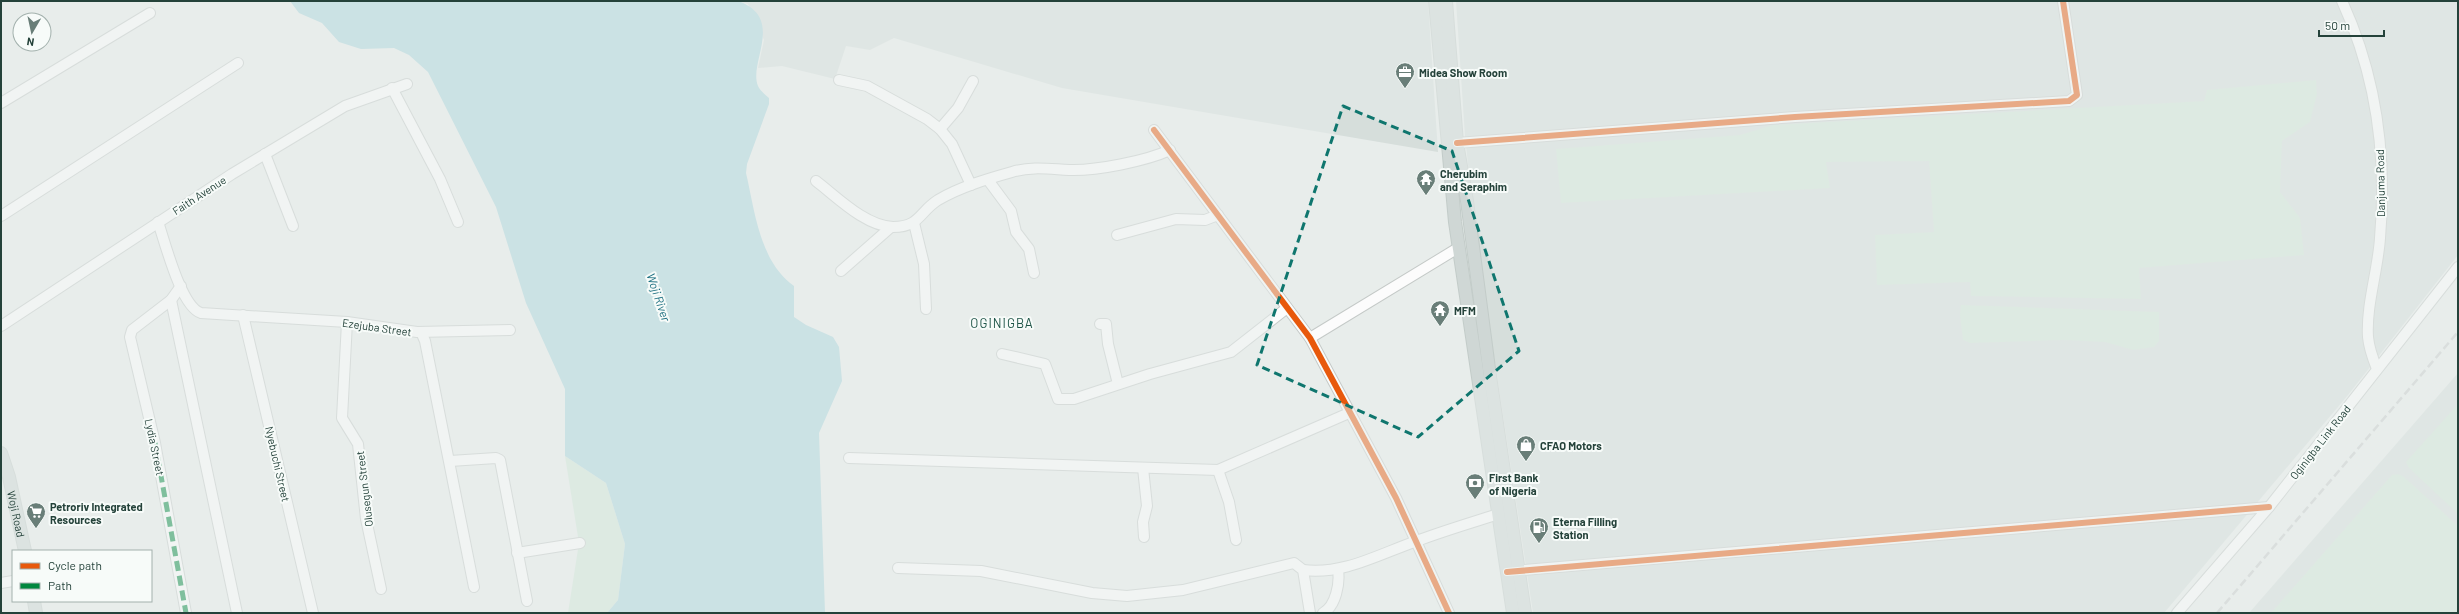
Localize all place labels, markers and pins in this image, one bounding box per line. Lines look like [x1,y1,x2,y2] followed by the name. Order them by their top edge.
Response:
[1394,61,1416,89] office icon: Midea Show Room
[1419,66,1507,79] place label: Midea Show Room
[1440,167,1507,193] place label: Cherubim and Seraphim
[1415,168,1437,196] temple icon: Cherubim and Seraphim
[1429,299,1451,327] temple icon: MFM
[1454,304,1476,317] place label: MFM
[1515,434,1537,462] shop icon: CFAO Motors
[1540,439,1602,452] place label: CFAO Motors
[1489,471,1539,497] place label: First Bank of Nigeria
[1464,472,1486,500] bank icon: First Bank of Nigeria
[50,500,143,526] place label: Petroriv Integrated Resources
[25,501,47,529] supermarket icon: Petroriv Integrated Resources
[1553,515,1617,541] place label: Eterna Filling Station
[1528,516,1550,544] fuel station icon: Eterna Filling Station

